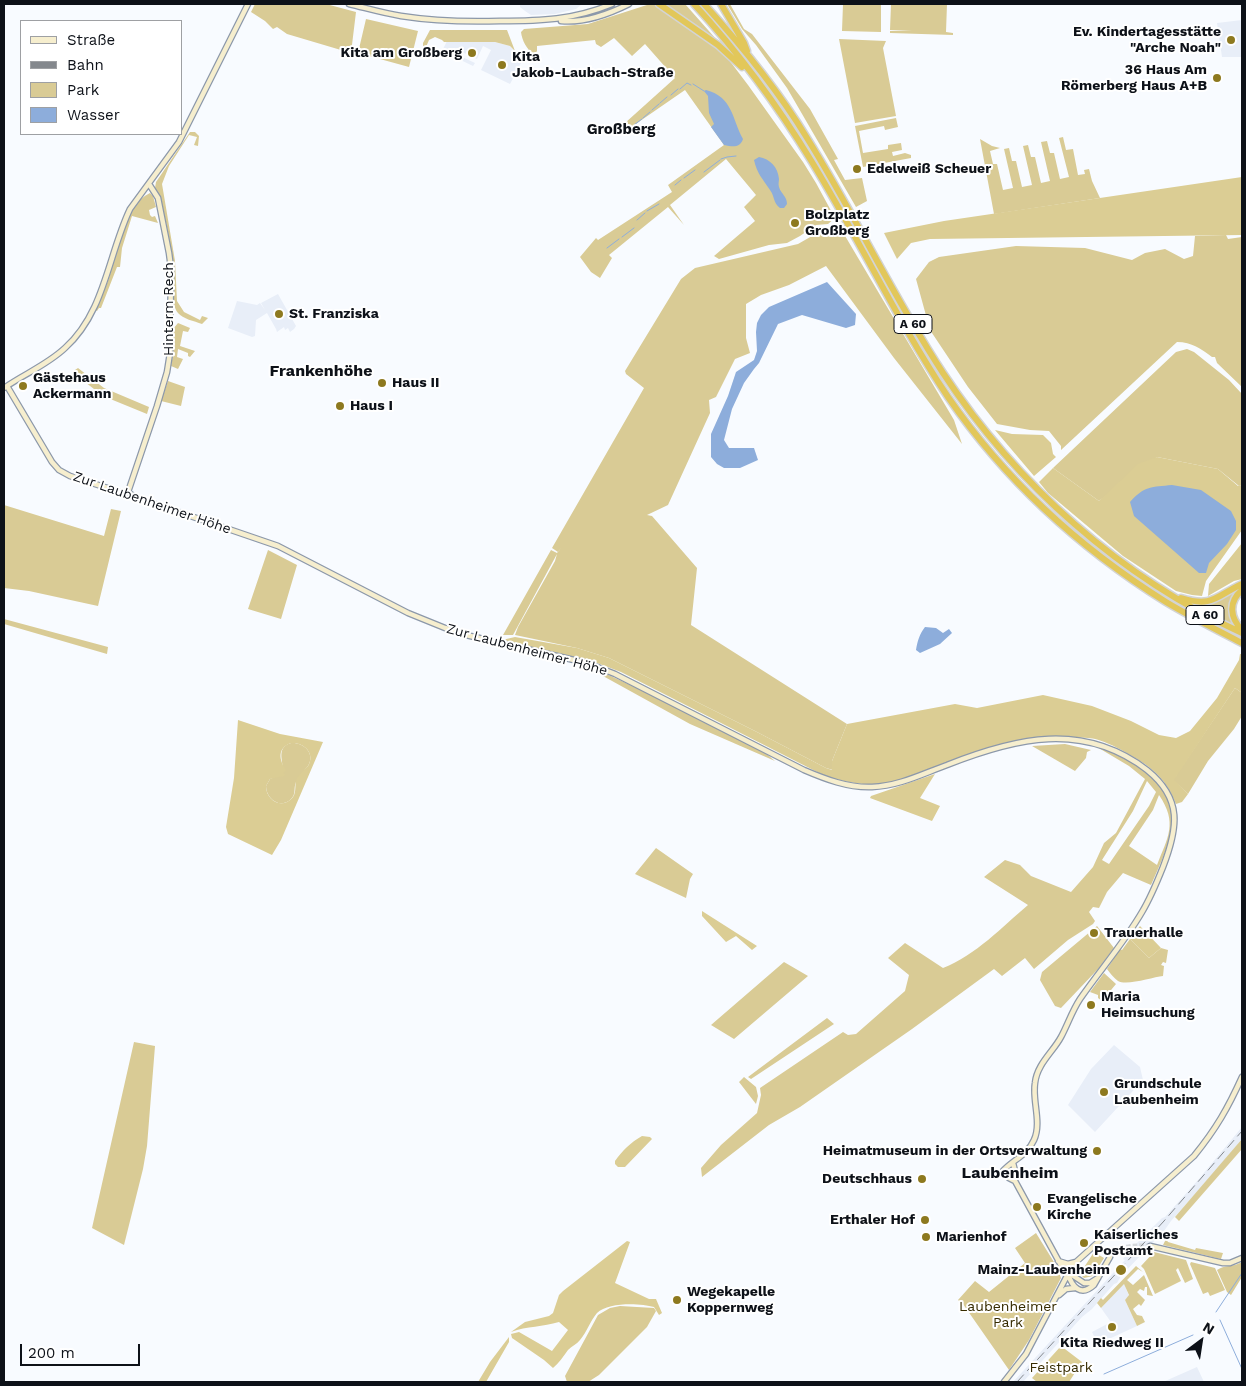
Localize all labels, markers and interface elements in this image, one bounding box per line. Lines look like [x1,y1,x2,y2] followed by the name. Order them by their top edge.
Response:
[20,20,182,135] legend
[1073,24,1221,56] place label: Ev. Kindertagesstätte "Arche Noah"
[67,31,115,49] text: Straße
[1225,34,1237,46] marker: Ev. Kindertagesstätte "Arche Noah"
[341,45,462,61] place label: Kita am Großberg
[466,47,478,59] marker: Kita am Großberg
[512,49,674,82] place label: Kita Jakob-Laubach-Straße
[67,56,104,74] text: Bahn
[496,59,508,71] marker: Kita Jakob-Laubach-Straße
[1061,62,1207,94] place label: 36 Haus Am Römerberg Haus A+B
[1211,72,1223,84] marker: 36 Haus Am Römerberg Haus A+B
[67,81,99,99] text: Park
[67,106,120,124] text: Wasser
[587,121,655,139] district label: Großberg
[867,161,991,177] place label: Edelweiß Scheuer
[851,163,863,175] marker: Edelweiß Scheuer
[805,207,869,240] place label: Bolzplatz Großberg
[789,217,801,229] marker: Bolzplatz Großberg
[161,262,177,356] street label: Hinterm Rech
[289,306,379,322] place label: St. Franziska
[273,308,285,320] marker: St. Franziska
[894,314,932,334] road number: A 60
[270,361,372,381] district label: Frankenhöhe
[33,370,111,402] place label: Gästehaus Ackermann
[392,375,439,391] place label: Haus II
[376,377,388,389] marker: Haus II
[17,380,29,392] marker: Gästehaus Ackermann
[350,398,393,414] place label: Haus I
[334,400,346,412] marker: Haus I
[71,468,233,538] street label: Zur Laubenheimer Höhe
[1186,606,1224,624] road number: A 60
[445,620,609,680] street label: Zur Laubenheimer Höhe
[1104,925,1183,941] place label: Trauerhalle
[1088,927,1100,939] marker: Trauerhalle
[1101,989,1195,1022] place label: Maria Heimsuchung
[1085,999,1097,1011] marker: Maria Heimsuchung
[1114,1076,1202,1108] place label: Grundschule Laubenheim
[1098,1086,1110,1098] marker: Grundschule Laubenheim
[823,1143,1087,1159] place label: Heimatmuseum in der Ortsverwaltung
[1091,1145,1103,1157] marker: Heimatmuseum in der Ortsverwaltung
[962,1163,1058,1183] district label: Laubenheim
[822,1171,912,1187] place label: Deutschhaus
[916,1173,928,1185] marker: Deutschhaus
[1047,1191,1137,1224] place label: Evangelische Kirche
[1031,1201,1043,1213] marker: Evangelische Kirche
[830,1212,915,1228] place label: Erthaler Hof
[919,1214,931,1226] marker: Erthaler Hof
[1094,1227,1178,1260] place label: Kaiserliches Postamt
[936,1229,1007,1245] place label: Marienhof
[920,1231,932,1243] marker: Marienhof
[1078,1237,1090,1249] marker: Kaiserliches Postamt
[977,1262,1110,1278] place label: Mainz-Laubenheim
[1114,1263,1128,1277] marker: Mainz-Laubenheim
[687,1284,775,1316] place label: Wegekapelle Koppernweg
[671,1294,683,1306] marker: Wegekapelle Koppernweg
[959,1299,1057,1331] park label: Laubenheimer Park
[1176,1316,1226,1366] north arrow
[1200,1319,1217,1338] text: N
[1106,1321,1118,1333] marker: Kita Riedweg II
[22,1334,142,1366] scale bar
[1060,1335,1164,1351] place label: Kita Riedweg II
[28,1344,75,1362] text: 200 m
[1029,1360,1093,1376] park label: Feistpark

